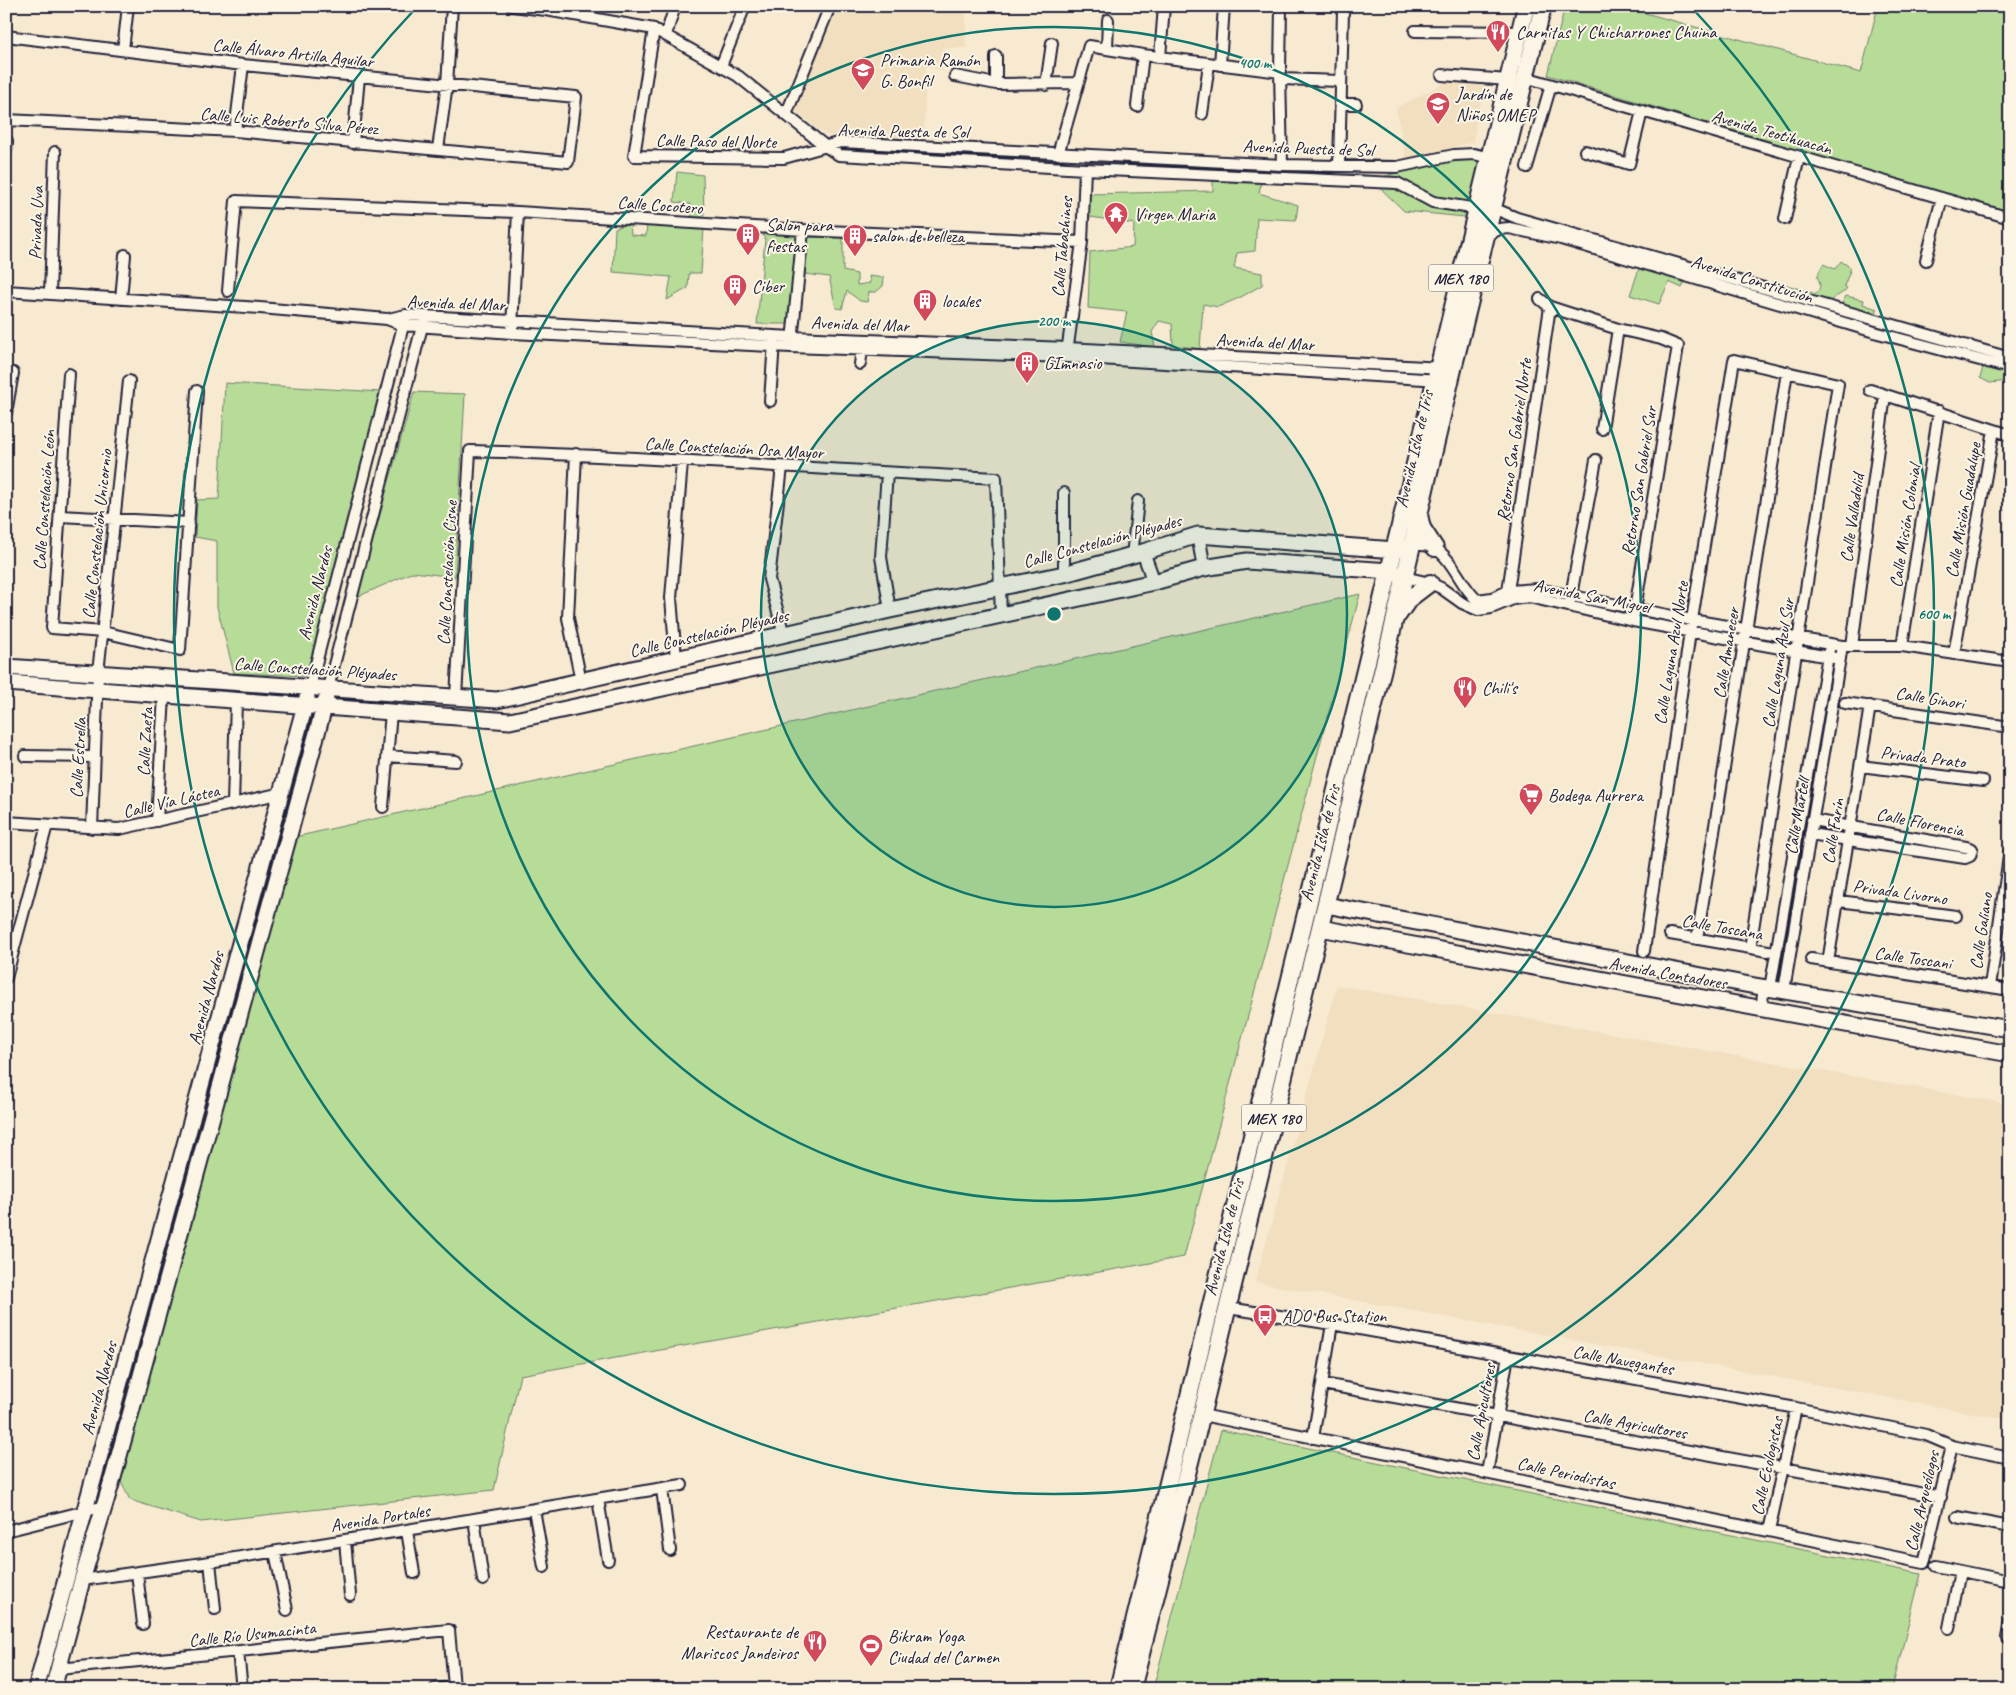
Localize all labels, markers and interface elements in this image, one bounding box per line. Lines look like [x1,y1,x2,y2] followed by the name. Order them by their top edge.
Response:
[1485,19,1511,53] restaurant icon: Carnitas Y Chicharrones Chuina
[1516,21,1718,43] place label: Carnitas Y Chicharrones Chuina
[212,34,377,73] street label: Calle Álvaro Artilla Aguilar
[880,49,981,92] place label: Primaria Ramón G. Bonfil
[1239,54,1273,73] text: 400 m
[850,57,876,91] school or university icon: Primaria Ramón G. Bonfil
[1455,83,1538,126] place label: Jardín de Niños OMEP
[1425,91,1451,125] school or university icon: Jardín de Niños OMEP
[199,102,381,140] street label: Calle Luis Roberto Silva Pérez
[1709,104,1835,160] street label: Avenida Teotihuacán
[838,119,971,143] street label: Avenida Puesta de Sol
[656,129,777,153] street label: Calle Paso del Norte
[1242,135,1377,161] street label: Avenida Puesta de Sol
[24,185,48,260] street label: Privada Uva
[617,191,705,219] street label: Calle Cocotero
[1047,194,1077,298] street label: Calle Tabachines
[1103,201,1129,235] temple icon: Virgen Maria
[1134,203,1217,225] place label: Virgen Maria
[766,214,834,257] place label: Salon para fiestas
[735,222,761,256] building icon: Salon para fiestas
[842,223,868,257] building icon: salon de belleza
[872,225,965,247] place label: salon de belleza
[1688,250,1816,308] street label: Avenida Constitución
[1428,264,1494,292] road number: MEX 180
[722,273,748,307] building icon: Ciber
[752,275,786,297] place label: Ciber
[912,288,938,322] building icon: locales
[407,290,507,316] street label: Avenida del Mar
[942,290,982,312] place label: locales
[811,311,911,337] street label: Avenida del Mar
[1038,312,1072,331] text: 200 m
[1215,328,1316,356] street label: Avenida del Mar
[1014,350,1040,384] building icon: GImnasio
[1044,352,1103,374] place label: GImnasio
[1492,356,1537,523] street label: Retorno San Gabriel Norte
[1390,386,1439,510] street label: Avenida Isla de Tris
[1616,403,1662,557] street label: Retorno San Gabriel Sur
[28,428,60,571] street label: Calle Constelación León
[644,432,826,464] street label: Calle Constelación Osa Mayor
[1940,440,1986,579] street label: Calle Misión Guadalupe
[77,447,117,620] street label: Calle Constelación Unicornio
[1884,460,1926,589] street label: Calle Misión Colonial
[1835,470,1869,564] street label: Calle Valladolid
[432,499,462,646] street label: Calle Constelación Cisne
[1021,509,1185,573] street label: Calle Constelación Pléyades
[293,542,338,642] street label: Avenida Nardos
[1532,574,1655,619] street label: Avenida San Miguel
[1649,579,1693,726] street label: Calle Laguna Azul Norte
[1757,594,1799,729] street label: Calle Laguna Azul Sur
[627,604,793,662] street label: Calle Constelación Pléyades
[1708,604,1744,700] street label: Calle Amanecer
[1045,605,1063,623] centre of rings
[1918,605,1952,624] text: 600 m
[233,652,399,686] street label: Calle Constelación Pléyades
[1452,675,1478,709] restaurant icon: Chili's
[1482,677,1519,699] place label: Chili's
[1894,682,1969,715] street label: Calle Ginori
[132,705,158,777] street label: Calle Zaeta
[65,716,91,799] street label: Calle Estrella
[1879,741,1968,773] street label: Privada Prato
[1779,773,1815,856] street label: Calle Martell
[121,779,223,823] street label: Calle Vía Láctea
[1295,781,1346,904] street label: Avenida Isla de Tris
[1518,782,1544,816] supermarket icon: Bodega Aurrera
[1548,784,1645,806] place label: Bodega Aurrera
[1817,796,1849,865] street label: Calle Farín
[1875,803,1967,842] street label: Calle Florencia
[1851,875,1950,910] street label: Privada Livorno
[1965,890,1997,971] street label: Calle Galiano
[1680,909,1766,945] street label: Calle Toscana
[1873,942,1956,975] street label: Calle Toscani
[183,947,229,1047] street label: Avenida Nardos
[1607,952,1730,994] street label: Avenida Contadores
[1242,1104,1306,1132] road number: MEX 180
[1199,1175,1250,1298] street label: Avenida Isla de Tris
[1252,1303,1278,1337] bus stop icon: ADO Bus Station
[1282,1305,1387,1327] place label: ADO Bus Station
[76,1337,122,1437] street label: Avenida Nardos
[1571,1340,1677,1380] street label: Calle Navegantes
[1462,1360,1501,1463] street label: Calle Apicultores
[1582,1404,1690,1444] street label: Calle Agricultores
[1746,1413,1789,1517] street label: Calle Ecologistas
[1900,1447,1945,1553] street label: Calle Arqueólogos
[1515,1452,1619,1494] street label: Calle Periodistas
[329,1499,433,1537] street label: Avenida Portales
[188,1616,318,1652] street label: Calle Río Usumacinta
[681,1621,800,1664] place label: Restaurante de Mariscos Jandeiros
[888,1625,1000,1668] place label: Bikram Yoga Ciudad del Carmen
[802,1629,828,1663] restaurant icon: Restaurante de Mariscos Jandeiros
[858,1633,884,1667] sports icon: Bikram Yoga Ciudad del Carmen

